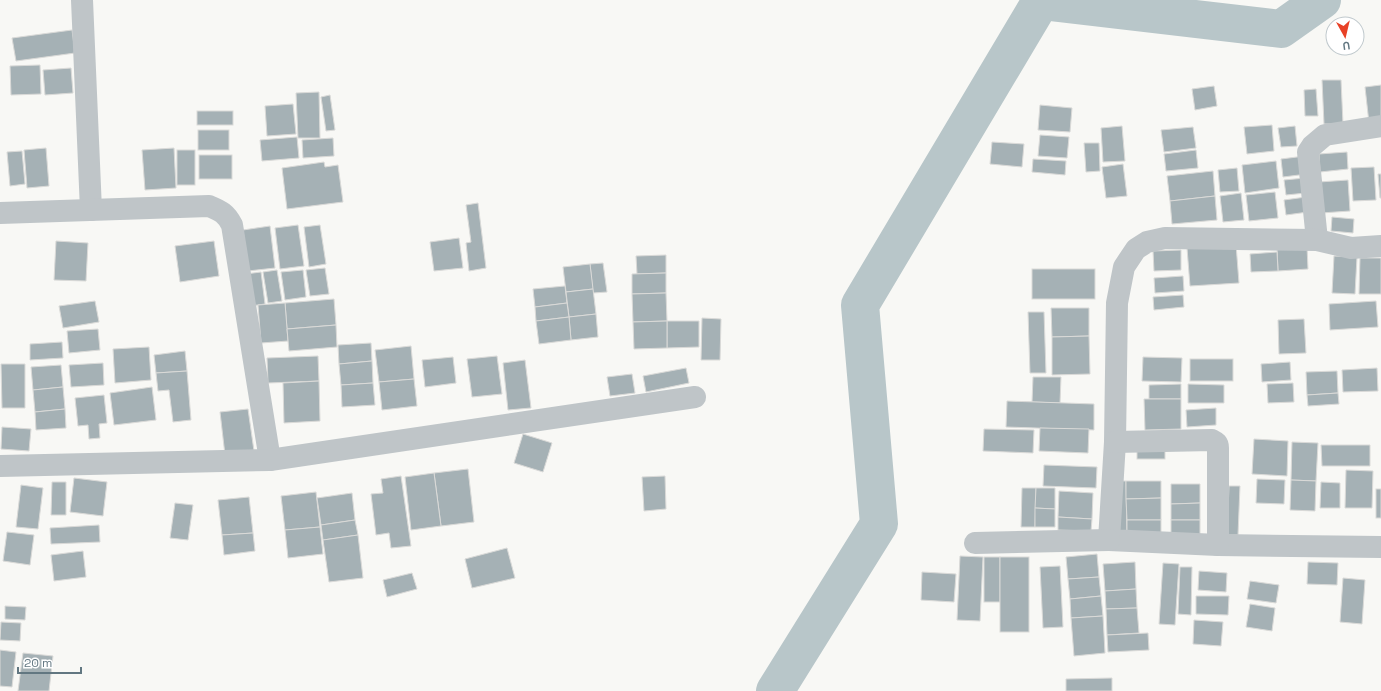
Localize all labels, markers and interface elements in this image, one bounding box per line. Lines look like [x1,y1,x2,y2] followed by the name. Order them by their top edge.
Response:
[1325,16,1365,56] north arrow
[1342,38,1351,53] text: U
[18,649,81,675] scale bar
[24,655,52,671] text: 20 m

